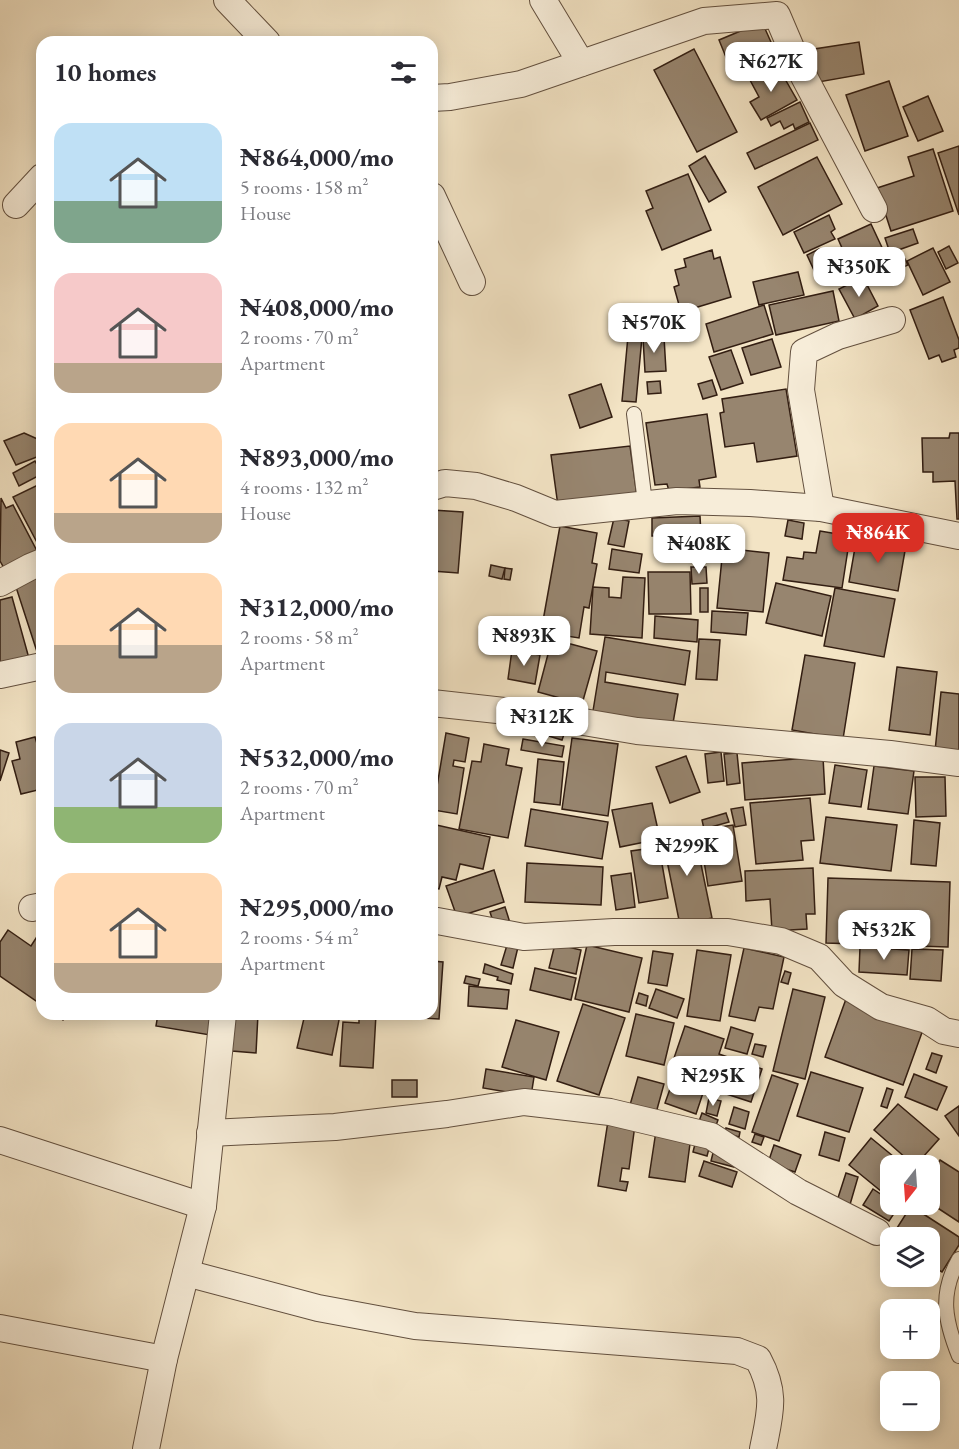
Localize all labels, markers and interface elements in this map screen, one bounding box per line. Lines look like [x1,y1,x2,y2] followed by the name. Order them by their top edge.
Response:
[729,42,813,93] pin: ₦627K
[739,48,803,74] text: ₦627K
[54,55,156,89] text: 10 homes
[387,56,420,89] icon: filters
[240,140,393,174] text: ₦864,000/mo
[102,147,174,219] icon: home
[240,174,368,200] text: 5 rooms · 158 m²
[240,200,291,226] text: House
[817,247,901,298] pin: ₦350K
[827,253,891,279] text: ₦350K
[240,290,393,324] text: ₦408,000/mo
[102,297,174,369] icon: home
[612,303,696,354] pin: ₦570K
[622,309,686,335] text: ₦570K
[240,324,359,350] text: 2 rooms · 70 m²
[240,350,325,376] text: Apartment
[240,440,393,474] text: ₦893,000/mo
[102,447,174,519] icon: home
[240,474,368,500] text: 4 rooms · 132 m²
[240,500,291,526] text: House
[836,513,920,564] pin: ₦864K
[846,519,910,545] text: ₦864K
[657,524,741,575] pin: ₦408K
[667,530,731,556] text: ₦408K
[240,590,393,624] text: ₦312,000/mo
[102,597,174,669] icon: home
[482,616,566,667] pin: ₦893K
[492,622,556,648] text: ₦893K
[240,624,359,650] text: 2 rooms · 58 m²
[240,650,325,676] text: Apartment
[500,697,584,748] pin: ₦312K
[510,703,574,729] text: ₦312K
[240,740,393,774] text: ₦532,000/mo
[102,747,174,819] icon: home
[240,774,359,800] text: 2 rooms · 70 m²
[240,800,325,826] text: Apartment
[645,826,729,877] pin: ₦299K
[655,832,719,858] text: ₦299K
[240,890,393,924] text: ₦295,000/mo
[102,897,174,969] icon: home
[842,910,926,961] pin: ₦532K
[852,916,916,942] text: ₦532K
[240,924,359,950] text: 2 rooms · 54 m²
[240,950,325,976] text: Apartment
[671,1056,755,1107] pin: ₦295K
[681,1062,745,1088] text: ₦295K
[880,1155,940,1215] north arrow
[880,1155,940,1431] map controls
[880,1227,940,1287] button: layers
[880,1299,940,1359] button: +
[880,1371,940,1431] button: −

